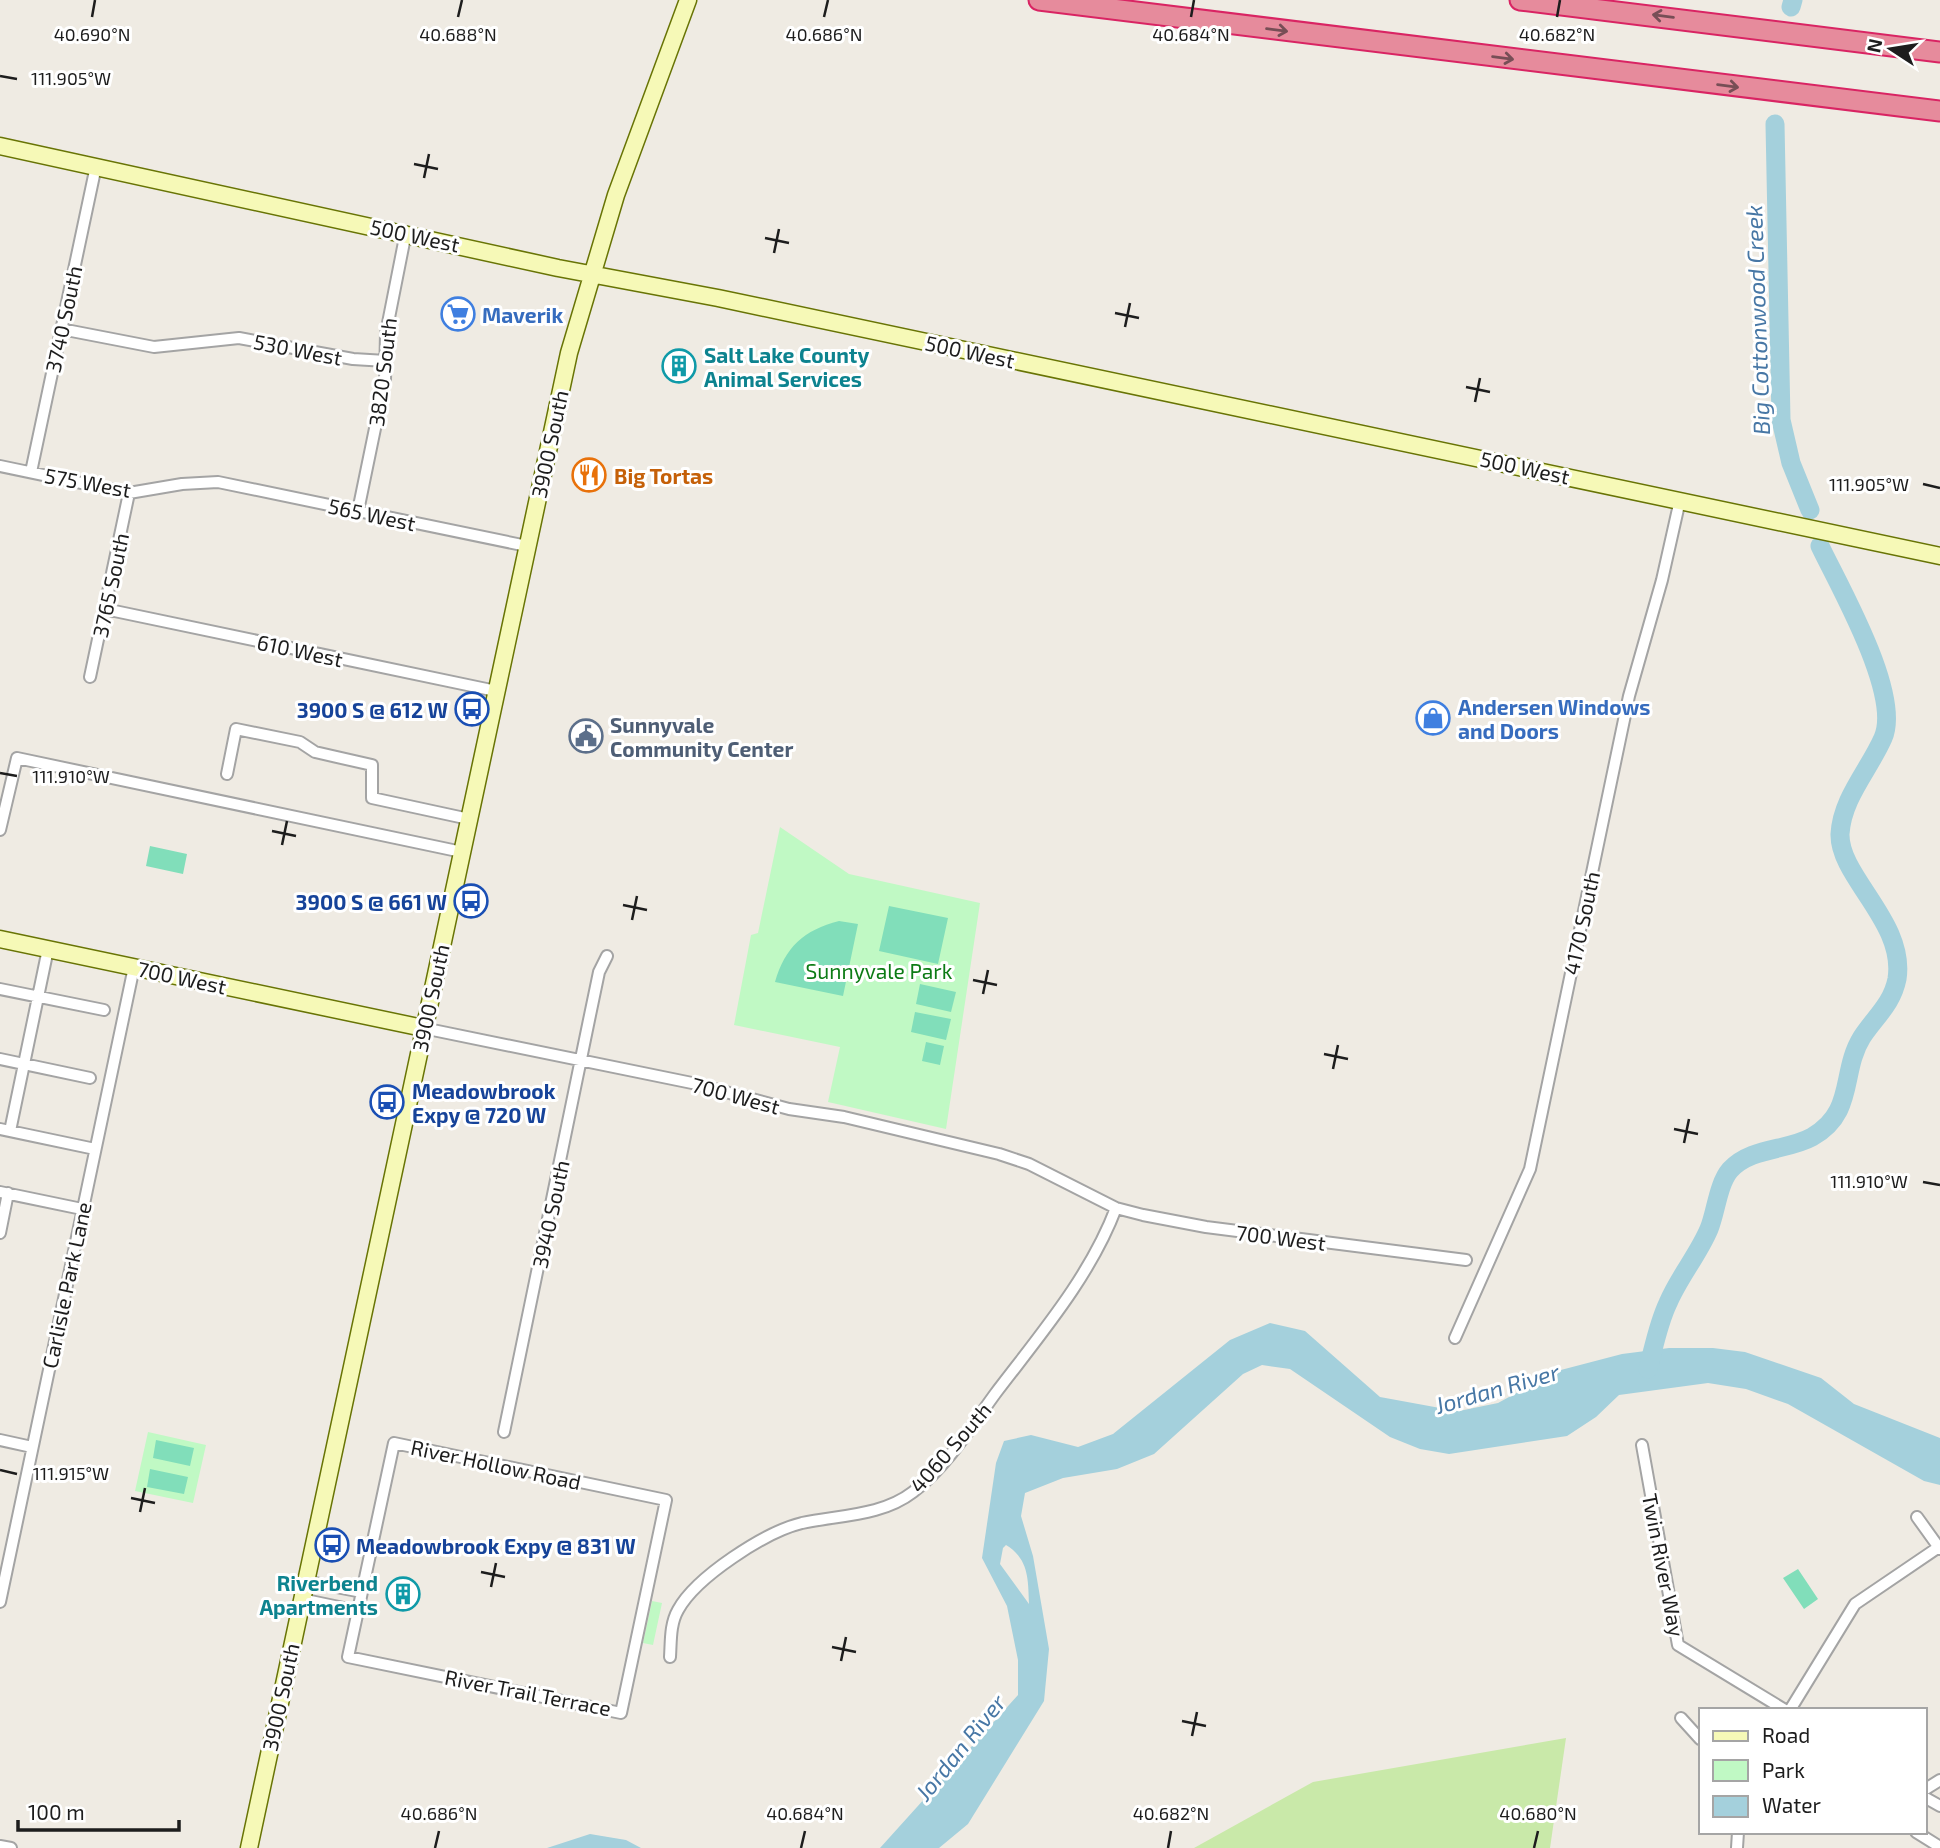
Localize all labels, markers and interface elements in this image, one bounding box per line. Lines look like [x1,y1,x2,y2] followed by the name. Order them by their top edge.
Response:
[1653,10,1675,23] one-way arrow
[1856,14,1926,84] north arrow
[54,23,130,45] text: 40.690°N
[419,23,497,45] text: 40.688°N
[786,23,862,45] text: 40.686°N
[1152,23,1230,45] text: 40.684°N
[1265,23,1288,36] one-way arrow
[1519,23,1595,45] text: 40.682°N
[1861,36,1887,54] text: N
[1491,52,1513,65] one-way arrow
[31,67,111,89] text: 111.905°W
[1716,80,1739,93] one-way arrow
[1739,205,1775,435] water label: Big Cottonwood Creek
[368,213,462,257] street label: 500 West
[39,263,87,375] street label: 3740 South
[439,295,477,333] supermarket icon: Maverik
[482,302,563,327] place label: Maverik
[363,316,401,428] street label: 3820 South
[252,328,344,370] street label: 530 West
[923,329,1017,373] street label: 500 West
[704,342,869,391] place label: Salt Lake County Animal Services
[660,347,698,385] building icon: Salt Lake County Animal Services
[525,388,573,500] street label: 3900 South
[1478,445,1572,489] street label: 500 West
[570,456,608,494] restaurant icon: Big Tortas
[43,462,133,502] street label: 575 West
[614,463,713,488] place label: Big Tortas
[1829,473,1909,495] text: 111.905°W
[326,493,418,535] street label: 565 West
[87,530,133,640] street label: 3765 South
[255,629,345,671] street label: 610 West
[453,690,491,728] bus stop icon: 3900 S @ 612 W
[1458,694,1650,743] place label: Andersen Windows and Doors
[297,697,448,722] place label: 3900 S @ 612 W
[1414,699,1452,737] shop icon: Andersen Windows and Doors
[610,712,793,762] place label: Sunnyvale Community Center
[567,717,605,755] public building icon: Sunnyvale Community Center
[32,765,110,787] text: 111.910°W
[1558,869,1604,977] street label: 4170 South
[452,882,490,920] bus stop icon: 3900 S @ 661 W
[296,889,447,914] place label: 3900 S @ 661 W
[406,942,454,1054] street label: 3900 South
[135,955,229,999] street label: 700 West
[806,958,953,983] park label: Sunnyvale Park
[689,1071,783,1119] street label: 700 West
[412,1078,556,1128] place label: Meadowbrook Expy @ 720 W
[368,1083,406,1121] bus stop icon: Meadowbrook Expy @ 720 W
[526,1158,574,1270] street label: 3940 South
[1830,1170,1908,1192] text: 111.910°W
[36,1200,96,1370] street label: Carlisle Park Lane
[1235,1219,1327,1255] street label: 700 West
[1431,1357,1563,1419] water label: Jordan River
[904,1397,996,1497] street label: 4060 South
[409,1434,583,1494] street label: River Hollow Road
[33,1462,109,1484] text: 111.915°W
[1638,1491,1690,1639] street label: Twin River Way
[313,1526,351,1564] bus stop icon: Meadowbrook Expy @ 831 W
[356,1533,636,1559] place label: Meadowbrook Expy @ 831 W
[259,1570,378,1619] place label: Riverbend Apartments
[384,1575,422,1613] building icon: Riverbend Apartments
[256,1641,304,1753] street label: 3900 South
[443,1664,613,1720] street label: River Trail Terrace
[908,1688,1012,1806] water label: Jordan River
[1699,1708,1926,1834] legend
[1762,1722,1810,1747] text: Road
[1762,1757,1805,1782] text: Park
[18,1788,178,1832] scale bar
[1762,1792,1821,1817] text: Water
[28,1799,85,1824] text: 100 m
[401,1802,477,1824] text: 40.686°N
[766,1802,844,1824] text: 40.684°N
[1133,1802,1209,1824] text: 40.682°N
[1499,1802,1577,1824] text: 40.680°N

